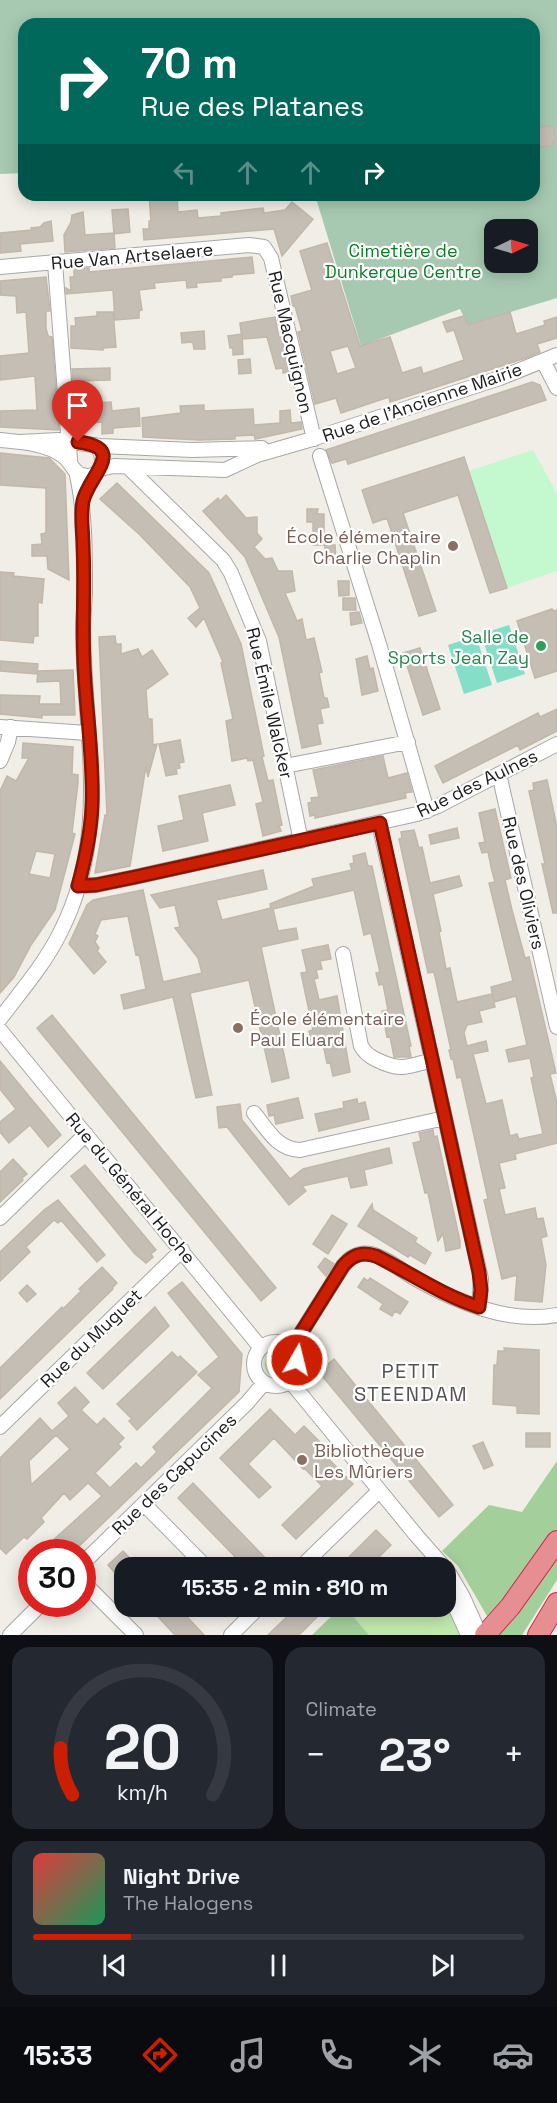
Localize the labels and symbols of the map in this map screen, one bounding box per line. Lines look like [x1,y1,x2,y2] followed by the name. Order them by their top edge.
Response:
[484,219,538,273] north arrow
[50,237,214,275] street label: Rue Van Artselaere
[325,239,481,283] park label: Cimetière de Dunkerque Centre
[263,268,319,416] street label: Rue Macquignon
[319,357,525,447] street label: Rue de l'Ancienne Mairie
[52,380,103,442] pin
[287,525,441,569] place label: École élémentaire Charlie Chaplin
[446,539,460,553] marker: École élémentaire Charlie Chaplin
[241,625,299,781] street label: Rue Émile Walcker
[388,625,529,669] place label: Salle de Sports Jean Zay
[534,639,548,653] marker: Salle de Sports Jean Zay
[413,744,541,822] street label: Rue des Aulnes
[498,814,550,952] street label: Rue des Oliviers
[250,1007,404,1051] place label: École élémentaire Paul Eluard
[231,1021,245,1035] marker: École élémentaire Paul Eluard
[61,1108,201,1268] street label: Rue du Général Hoche
[35,1284,147,1392] street label: Rue du Muguet
[265,1328,329,1392] position arrow
[354,1358,468,1407] district label: PETIT STEENDAM
[107,1408,241,1540] street label: Rue des Capucines
[314,1439,425,1483] place label: Bibliothèque Les Mûriers
[295,1453,309,1467] marker: Bibliothèque Les Mûriers
[18,1539,96,1617] speed limit sign: 30

